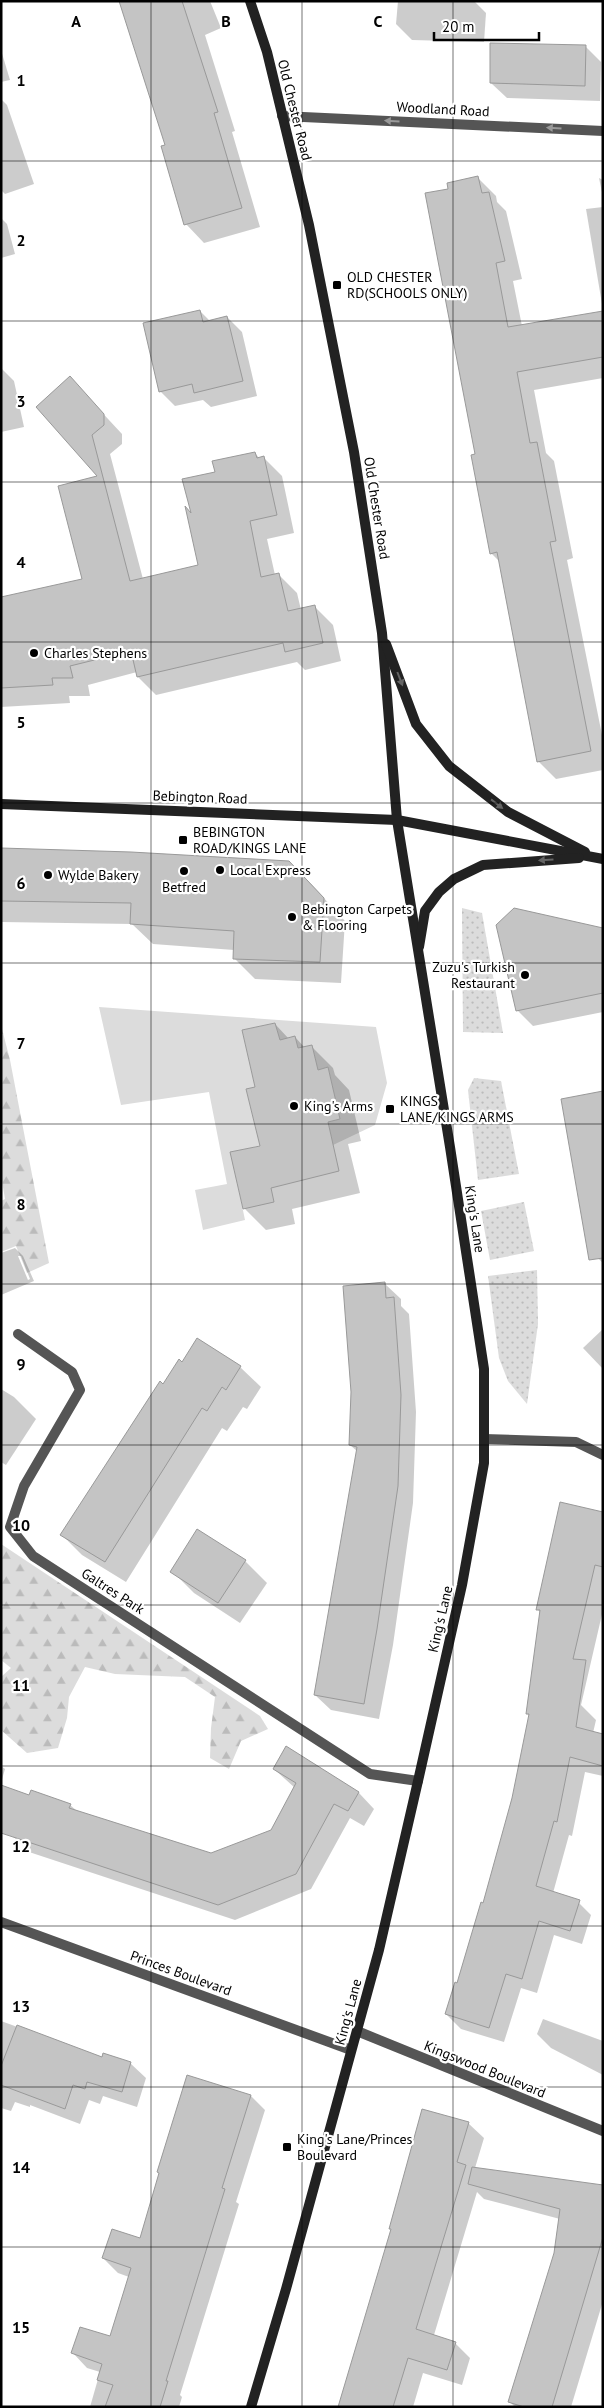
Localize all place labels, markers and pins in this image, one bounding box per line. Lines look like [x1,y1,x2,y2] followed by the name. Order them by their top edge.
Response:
[347,268,467,302] place label: OLD CHESTER RD(SCHOOLS ONLY)
[331,279,343,291] marker: OLD CHESTER RD(SCHOOLS ONLY)
[44,644,147,662] place label: Charles Stephens
[28,647,40,659] marker: Charles Stephens
[193,823,306,857] place label: BEBINGTON ROAD/KINGS LANE
[177,834,189,846] marker: BEBINGTON ROAD/KINGS LANE
[230,861,311,879] place label: Local Express
[214,864,226,876] marker: Local Express
[178,865,190,877] marker: Betfred
[58,866,139,884] place label: Wylde Bakery
[42,869,54,881] marker: Wylde Bakery
[162,878,206,896] place label: Betfred
[302,900,412,934] place label: Bebington Carpets & Flooring
[286,911,298,923] marker: Bebington Carpets & Flooring
[432,958,515,992] place label: Zuzu's Turkish Restaurant
[519,969,531,981] marker: Zuzu's Turkish Restaurant
[400,1092,514,1126] place label: KINGS LANE/KINGS ARMS
[304,1097,373,1115] place label: King's Arms
[288,1100,300,1112] marker: King's Arms
[384,1103,396,1115] marker: KINGS LANE/KINGS ARMS
[297,2130,413,2164] place label: King's Lane/Princes Boulevard
[281,2141,293,2153] marker: King's Lane/Princes Boulevard

